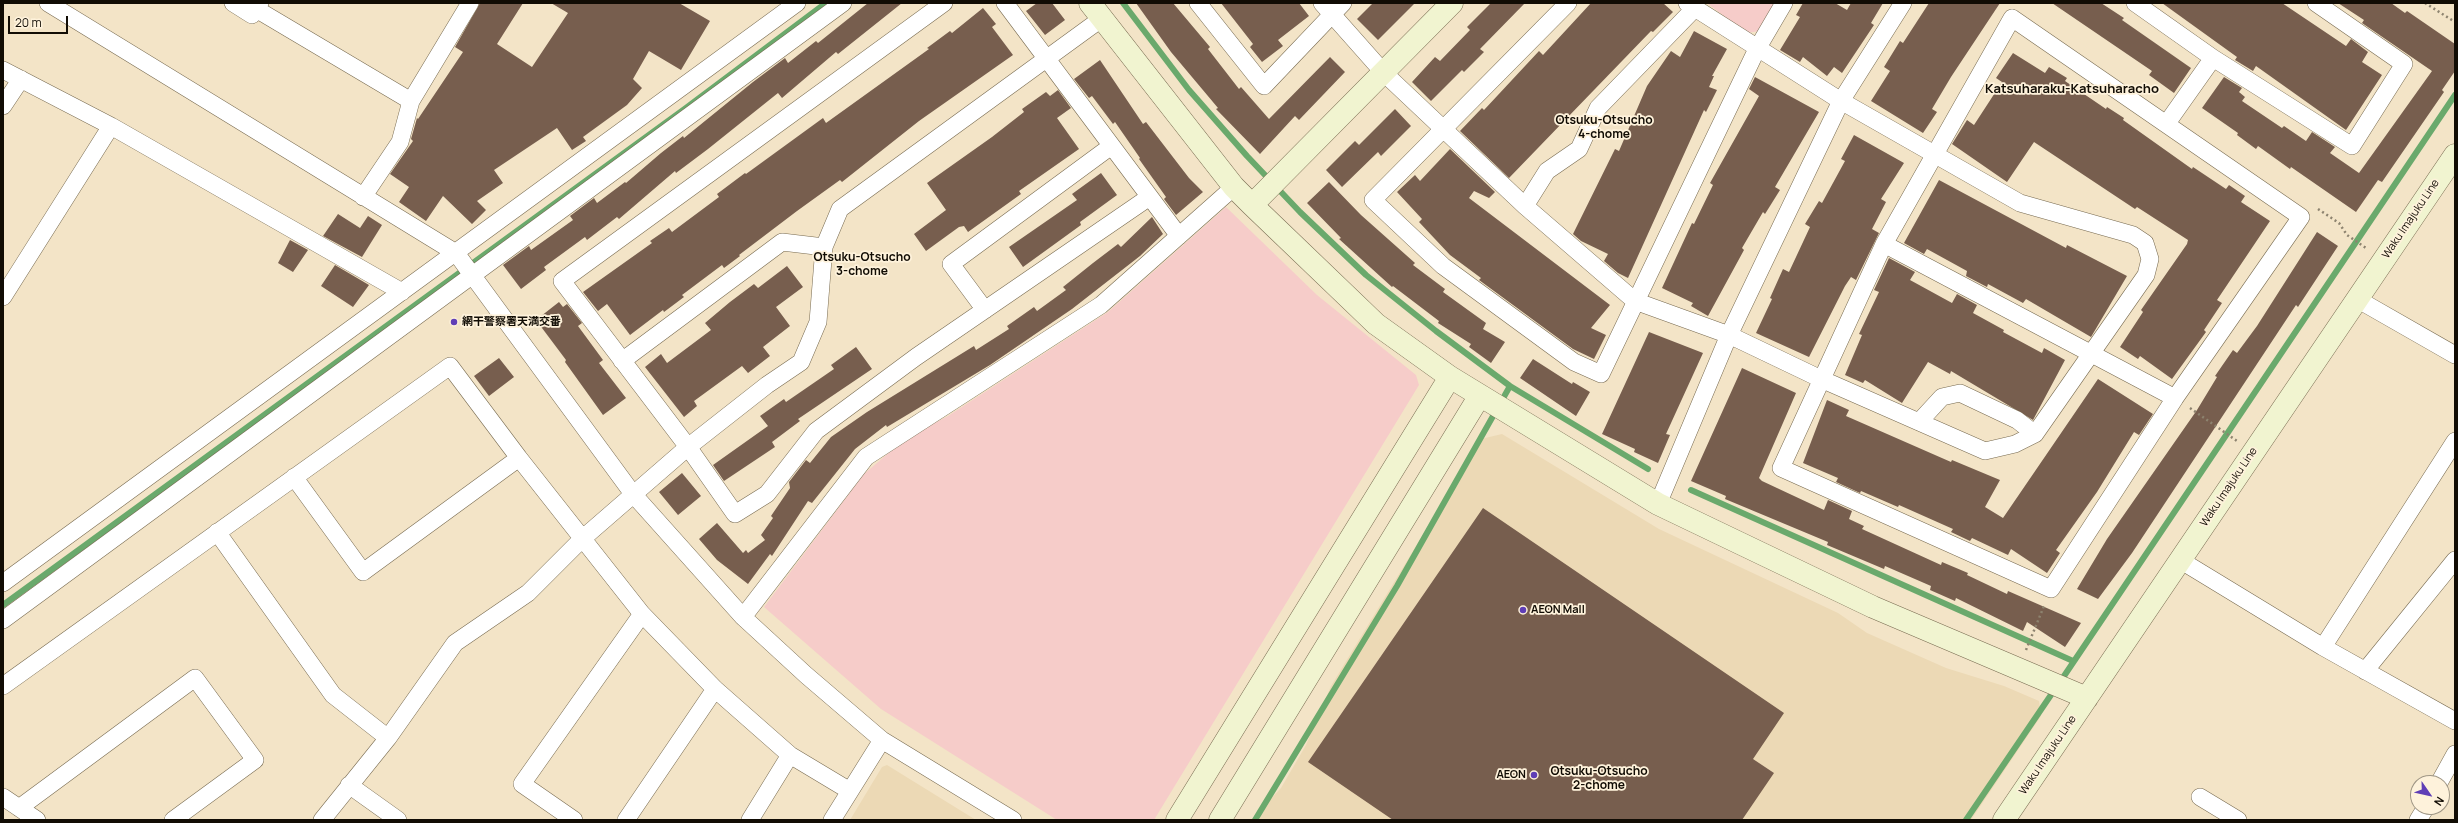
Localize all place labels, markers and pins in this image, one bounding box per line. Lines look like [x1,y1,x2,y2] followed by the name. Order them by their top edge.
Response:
[462,315,561,329] place label: 網干警察署天満交番
[449,317,459,327] marker: 網干警察署天満交番
[1531,603,1585,617] place label: AEON Mall
[1518,605,1528,615] marker: AEON Mall
[1496,768,1526,782] place label: AEON
[1529,770,1539,780] marker: AEON

